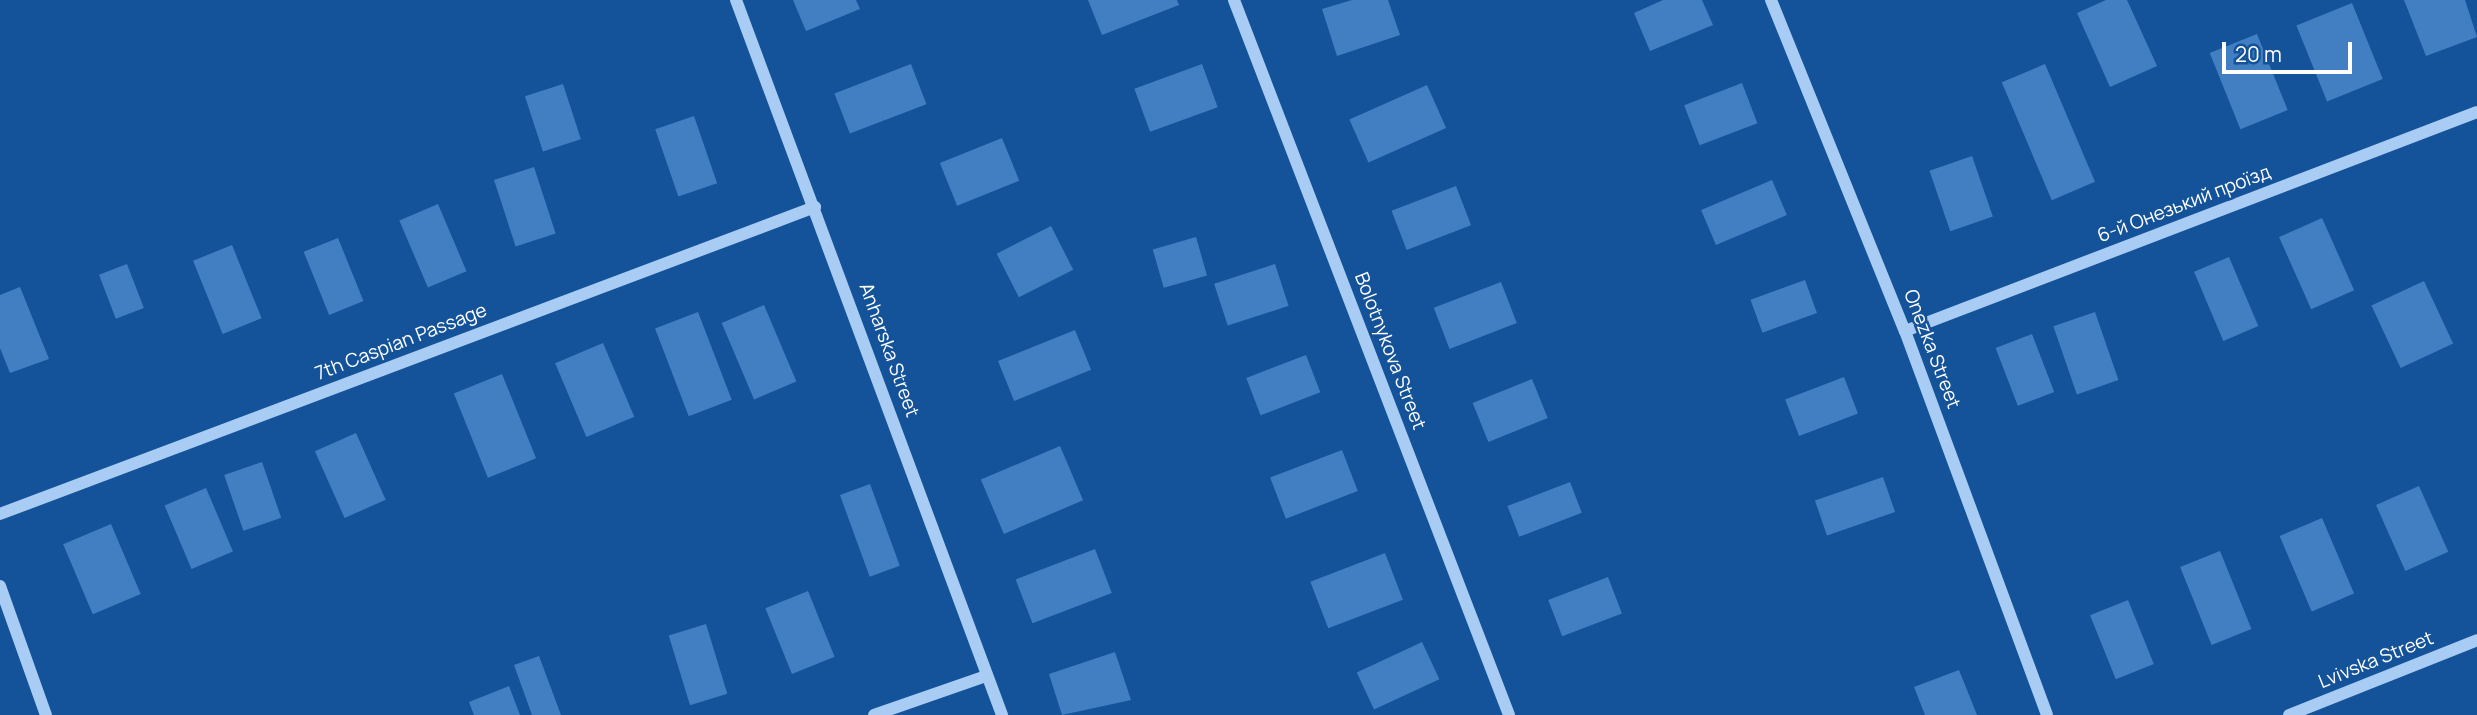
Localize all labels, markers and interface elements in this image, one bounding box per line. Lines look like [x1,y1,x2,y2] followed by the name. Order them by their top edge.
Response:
[2225,28,2354,72] scale bar
[2235,40,2282,68] text: 20 m
[2094,160,2274,248] street label: 6-й Онезький проїзд
[1350,269,1430,433] street label: Bolotnykova Street
[854,280,924,420] street label: Anharska Street
[1899,286,1965,412] street label: Onezka Street
[312,299,490,385] street label: 7th Caspian Passage
[2315,627,2437,693] street label: Lvivska Street

